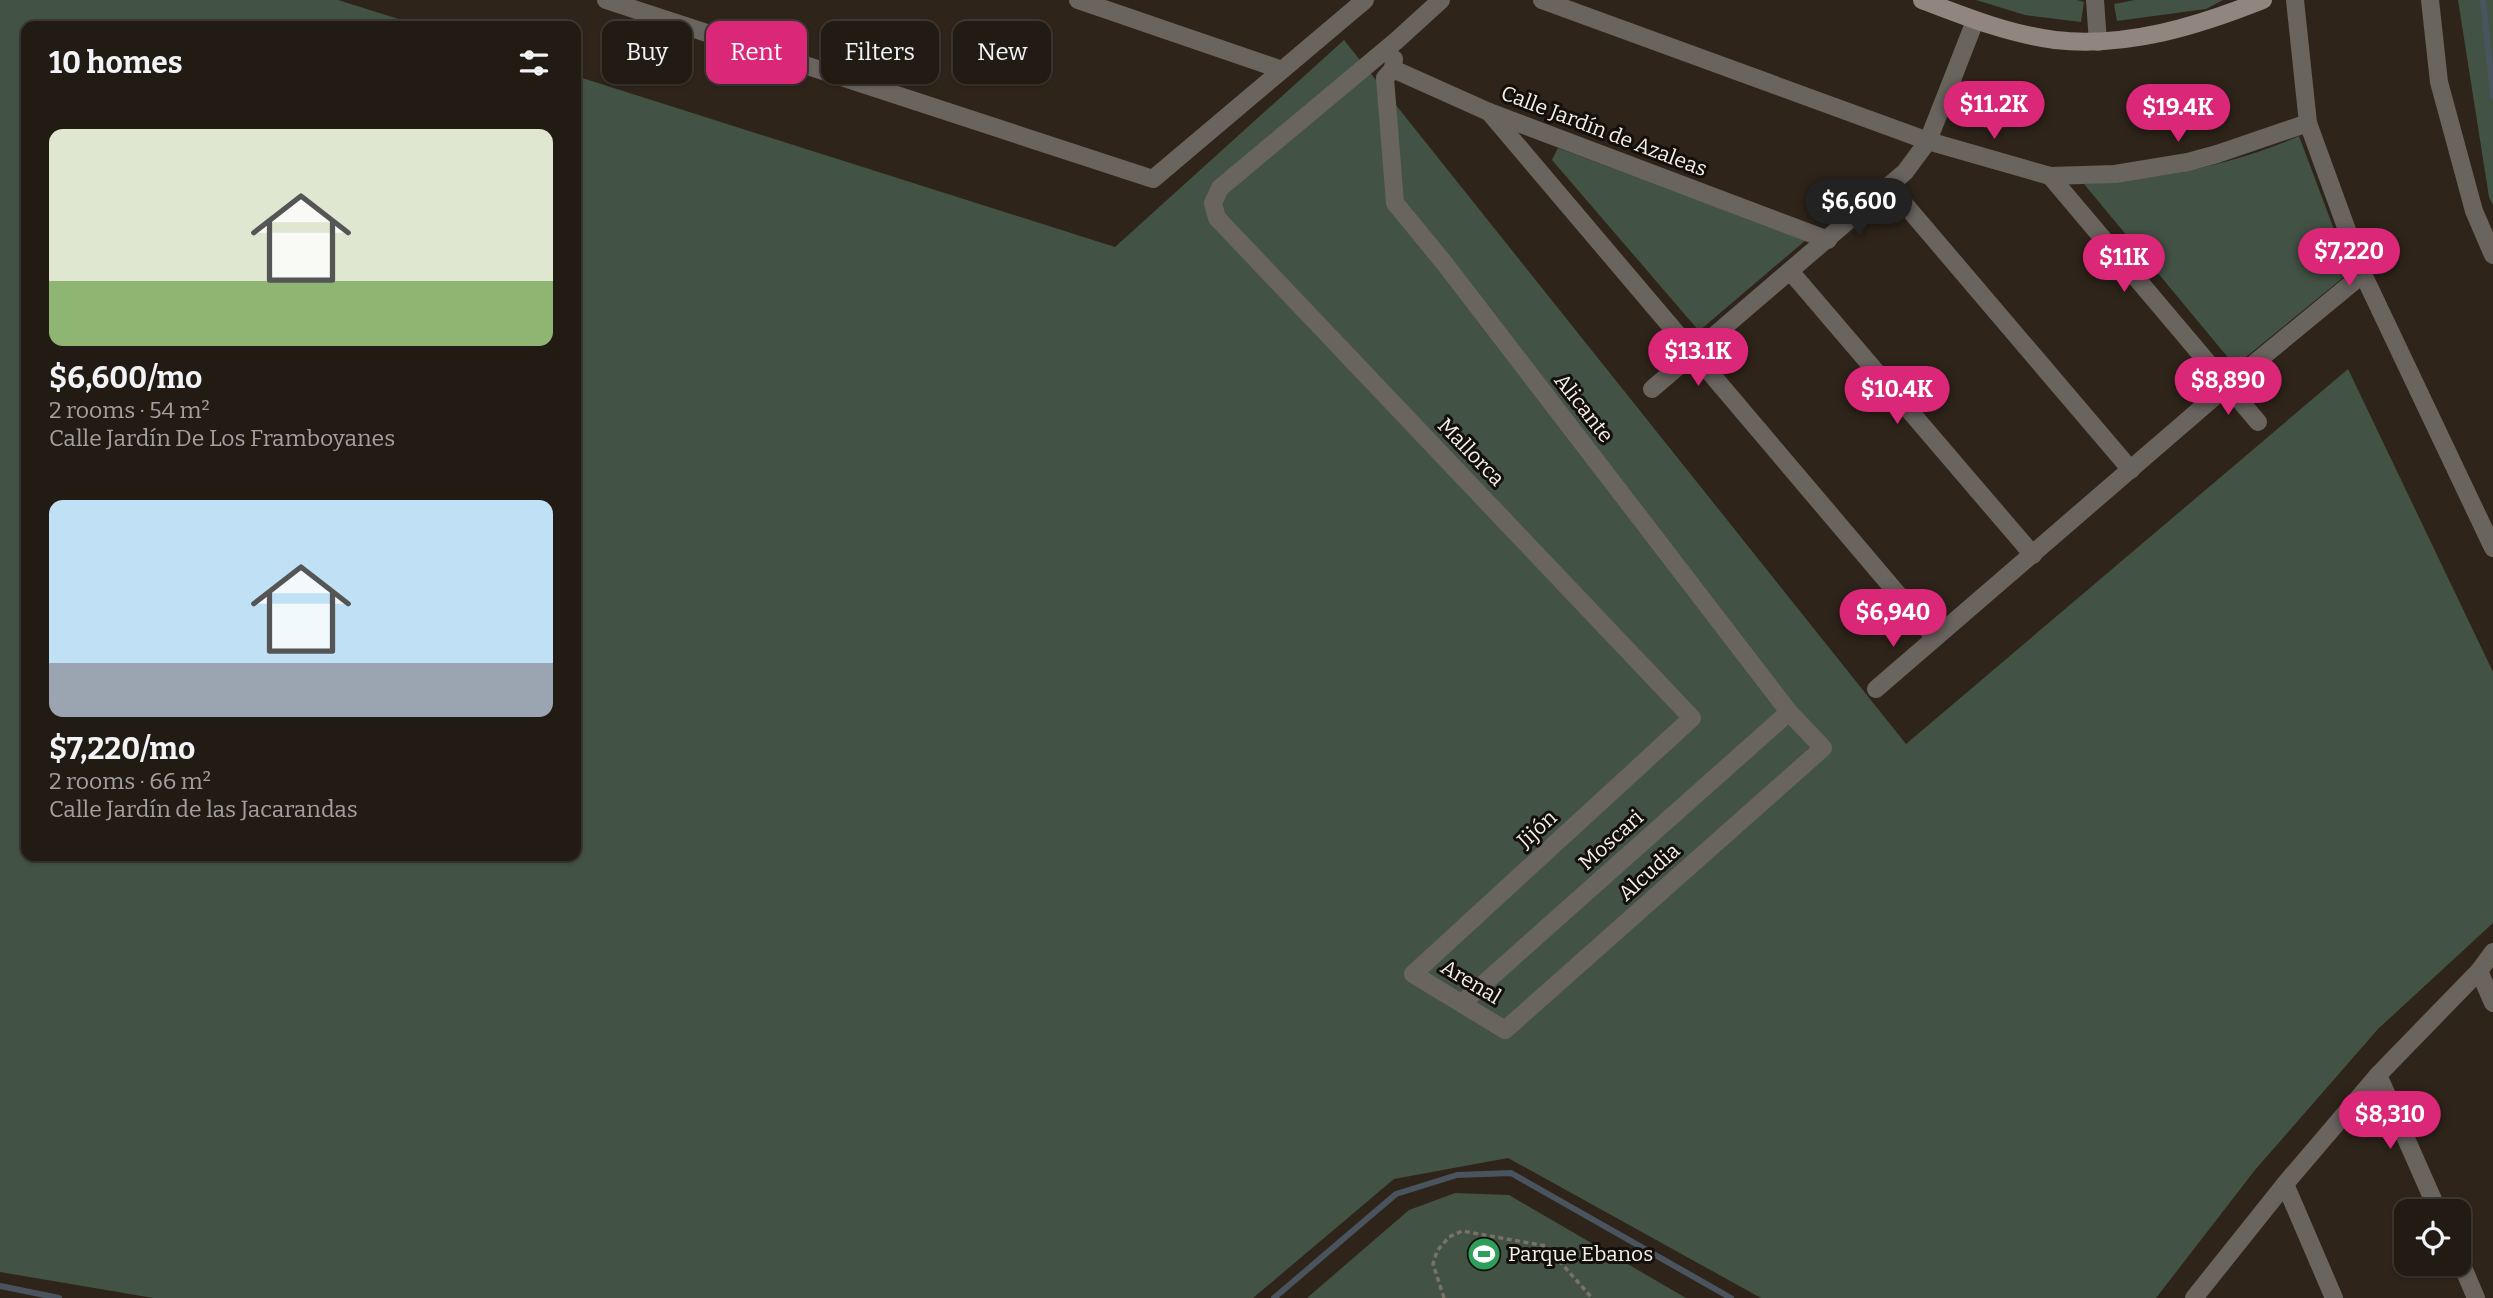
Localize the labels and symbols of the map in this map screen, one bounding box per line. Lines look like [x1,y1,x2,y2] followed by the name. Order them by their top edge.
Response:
[1497,80,1711,182] street label: Calle Jardín de Azaleas
[1937,82,2051,141] pin: $11.2K
[2121,85,2235,144] pin: $19.4K
[1802,178,1916,238] pin: $6,600
[2292,229,2406,288] pin: $7,220
[2083,234,2165,294] pin: $11K
[1641,328,1755,388] pin: $13.1K
[2171,358,2285,417] pin: $8,890
[1840,366,1954,426] pin: $10.4K
[1549,368,1619,448] street label: Alicante
[1432,413,1510,492] street label: Mallorca
[1836,590,1950,649] pin: $6,940
[1573,804,1649,876] street label: Moscari
[1511,805,1562,854] street label: Jijón
[1613,837,1686,906] street label: Alcudia
[1436,954,1506,1010] street label: Arenal
[2333,1092,2447,1151] pin: $8,310
[1465,1235,1503,1273] sports icon: Parque Ebanos
[1508,1241,1653,1267] place label: Parque Ebanos

